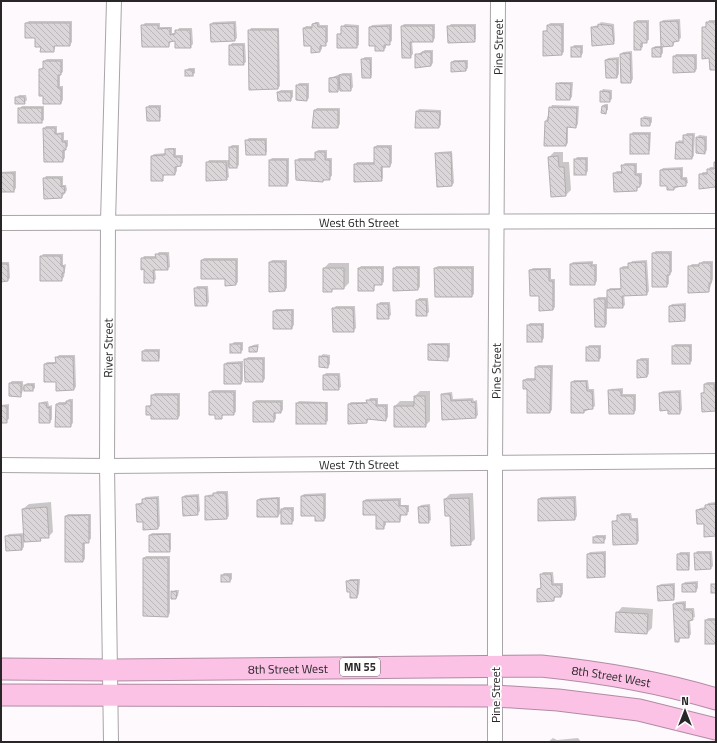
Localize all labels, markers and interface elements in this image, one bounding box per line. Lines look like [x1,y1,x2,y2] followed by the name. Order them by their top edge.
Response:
[488,18,507,75] street label: Pine Street
[319,212,400,232] street label: West 6th Street
[98,317,117,378] street label: River Street
[486,342,505,399] street label: Pine Street
[319,454,400,474] street label: West 7th Street
[248,658,329,678] street label: 8th Street West
[340,658,380,676] road number: MN 55
[571,660,653,692] street label: 8th Street West
[486,666,505,723] street label: Pine Street
[665,691,705,731] north arrow
[681,693,689,709] text: N

